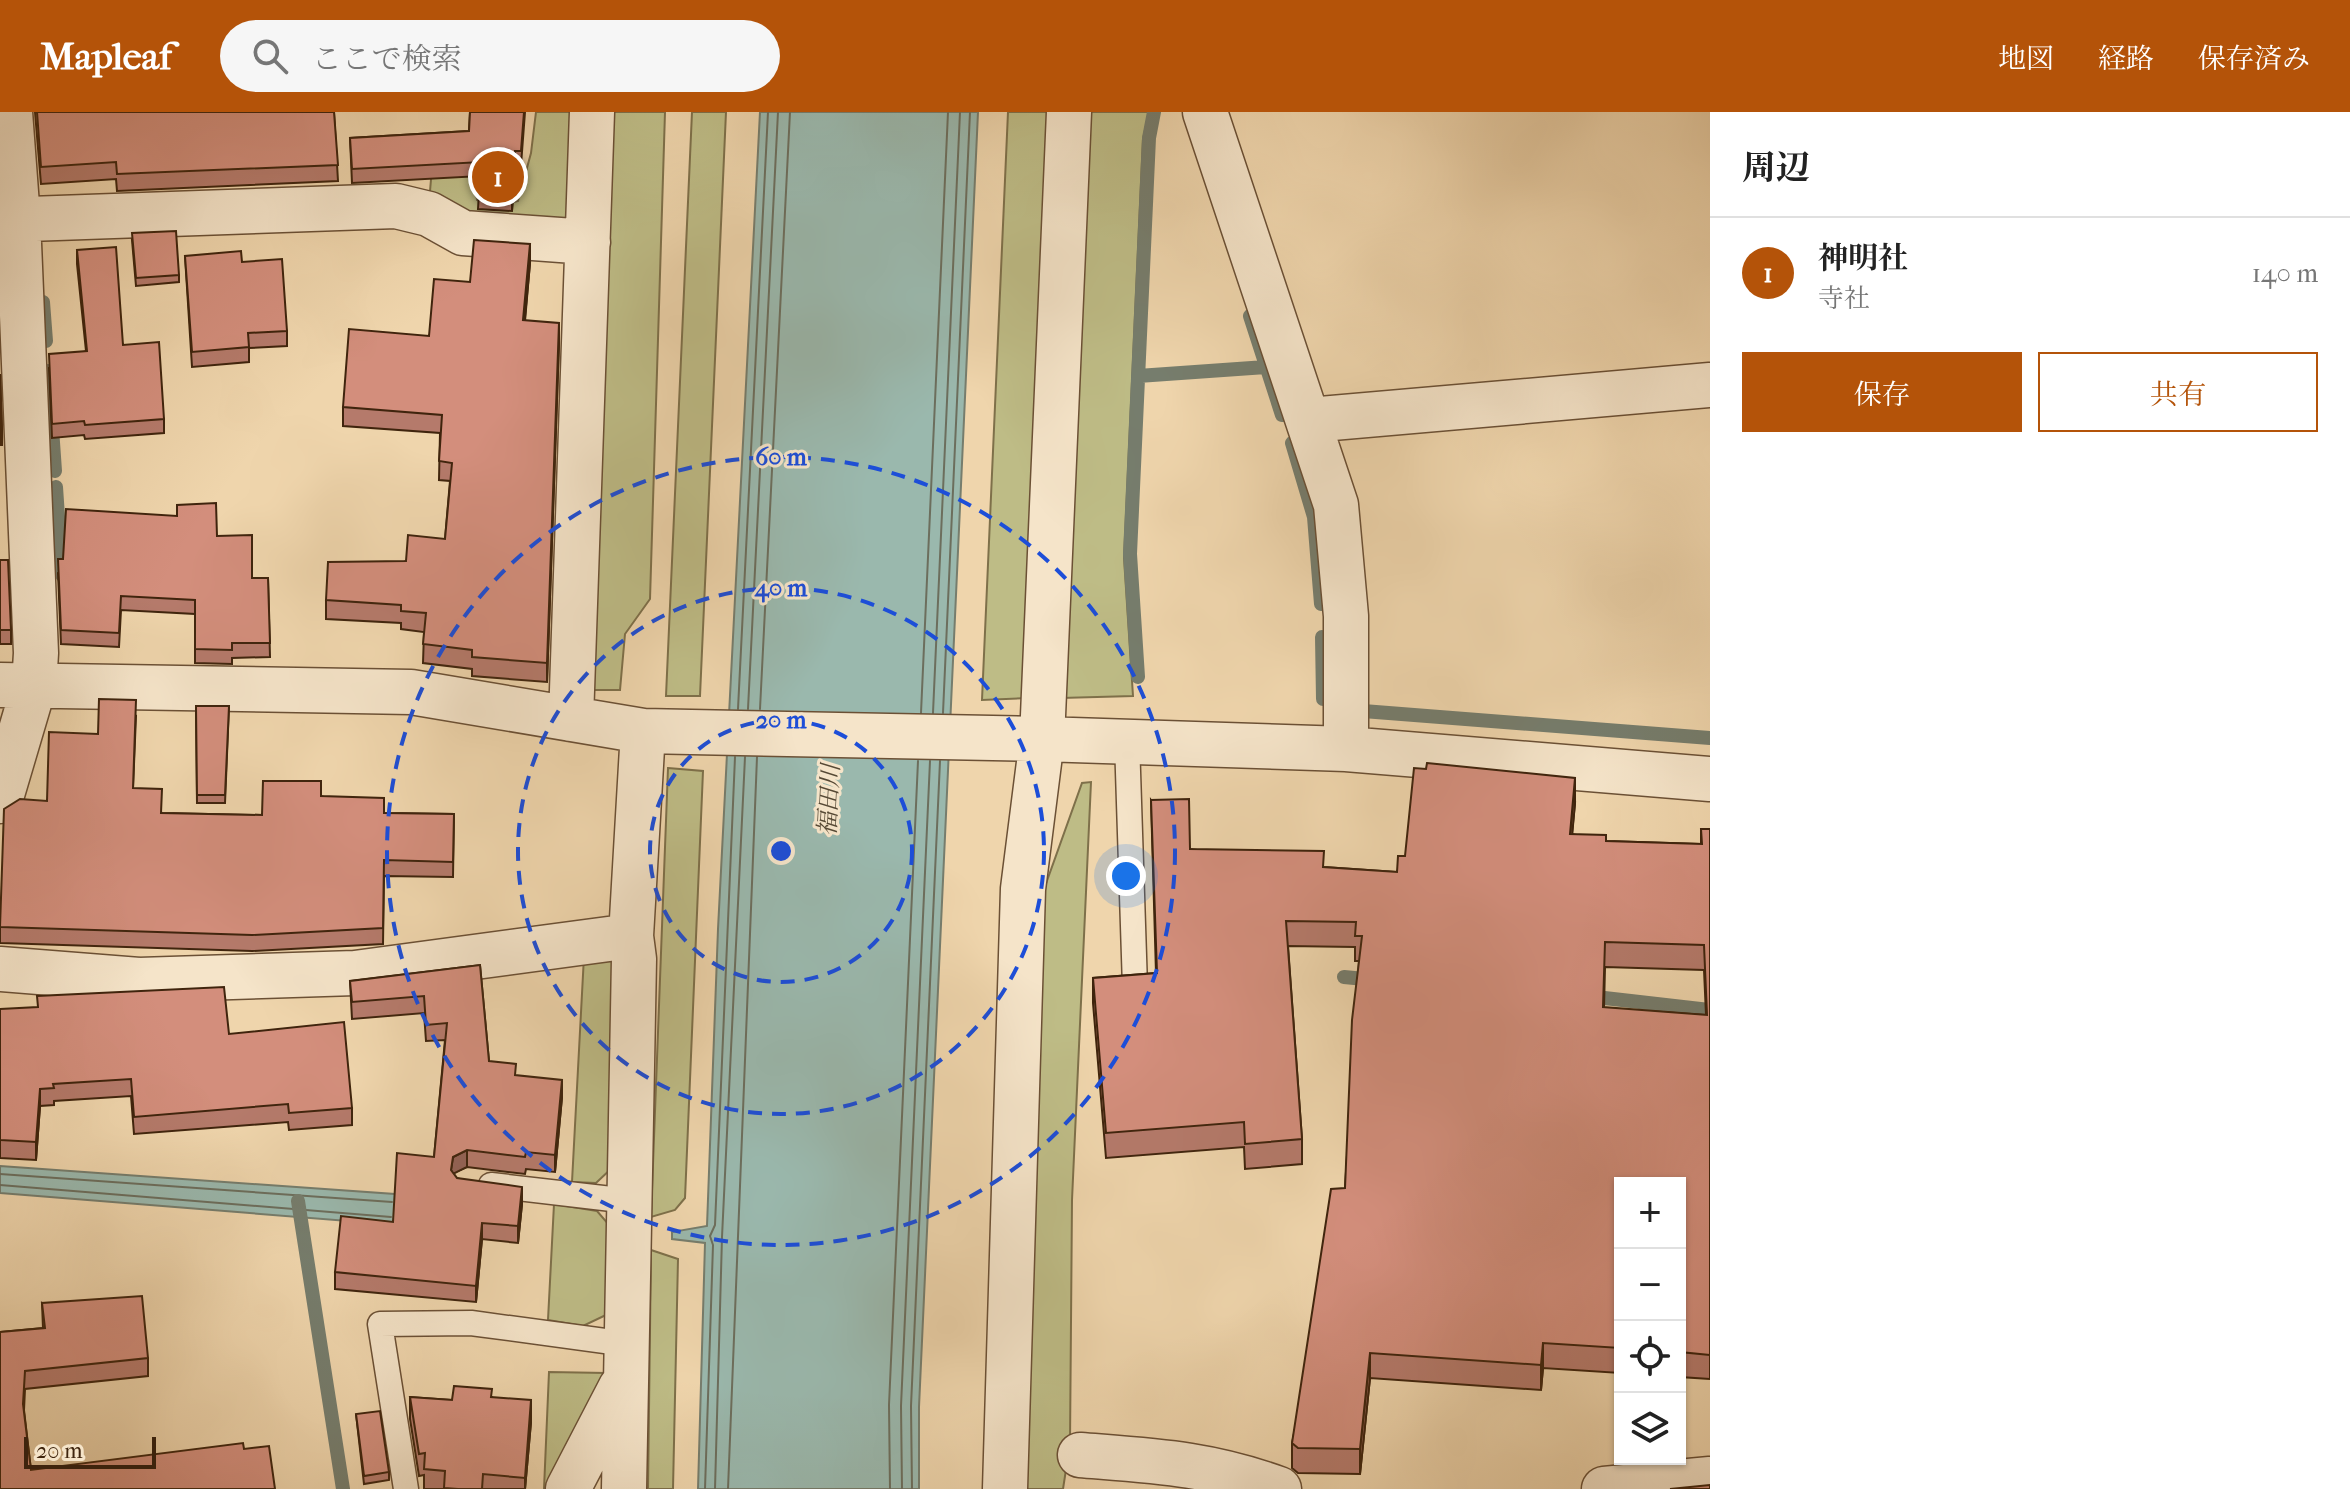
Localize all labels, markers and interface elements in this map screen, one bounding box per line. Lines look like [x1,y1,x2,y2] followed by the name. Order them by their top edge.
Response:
[220,20,780,92] search box
[40,34,172,79] text: Mapleaf
[248,34,292,78] icon: search
[312,42,462,77] text: ここで検索
[1998,42,2054,75] text: 地図
[2098,42,2154,75] text: 経路
[2198,42,2310,75] text: 保存済み
[472,147,524,207] pin: 1
[1742,148,1810,188] text: 周辺
[1818,241,1908,276] text: 神明社
[1763,258,1773,289] text: 1
[2252,258,2318,289] text: 140 m
[1818,283,1870,314] text: 寺社
[1742,352,2022,432] button: 保存
[2038,352,2318,432] button: 共有
[755,443,808,471] text: 60 m
[754,574,808,603] text: 40 m
[756,706,807,734] text: 20 m
[813,760,845,837] water label: 福田川
[767,837,795,865] centre of rings
[1106,856,1146,896] your location
[1614,1177,1686,1465] map controls
[1614,1177,1686,1249] button: +
[1614,1249,1686,1321] button: −
[1614,1321,1686,1393] button: locate
[1614,1393,1686,1465] button: layers
[24,1433,156,1469] scale bar
[36,1438,82,1464] text: 20 m

